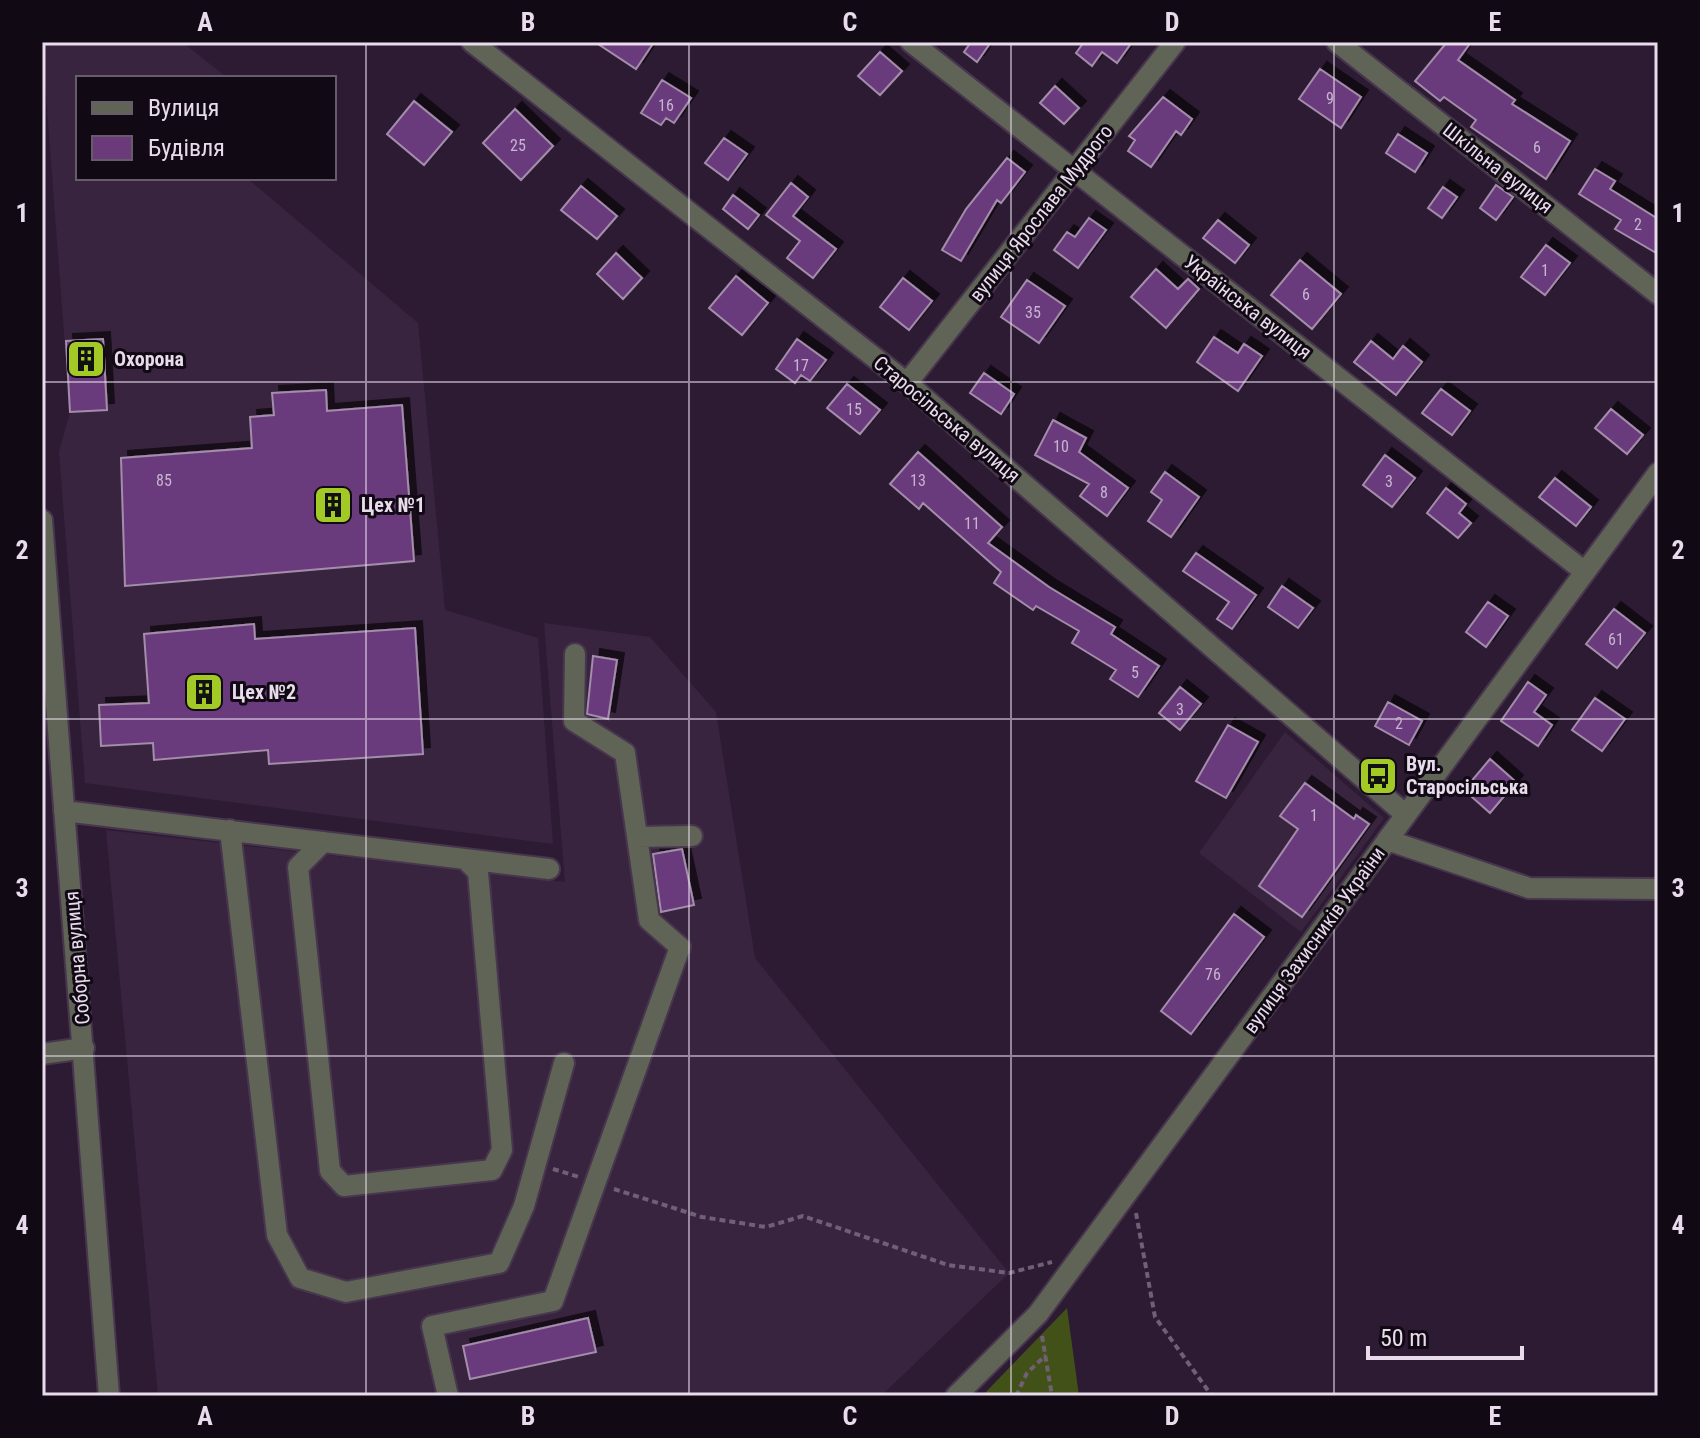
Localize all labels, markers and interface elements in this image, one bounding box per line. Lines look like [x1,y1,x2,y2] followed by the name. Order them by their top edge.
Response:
[197,7,213,37] text: A
[521,7,535,37] text: B
[843,7,858,37] text: C
[1165,7,1179,37] text: D
[1489,7,1502,37] text: E
[76,76,336,180] legend
[1326,89,1334,108] house number: 9
[148,94,219,122] text: Вулиця
[658,96,674,115] house number: 16
[1438,118,1558,218] street label: Шкільна вулиця
[964,120,1118,306] street label: вулиця Ярослава Мудрого
[148,134,225,162] text: Будівля
[510,136,526,155] house number: 25
[1533,138,1541,157] house number: 6
[15,198,29,228] text: 1
[1671,198,1685,228] text: 1
[1634,215,1642,234] house number: 2
[1180,250,1316,364] street label: Українська вулиця
[1541,261,1549,280] house number: 1
[1302,285,1310,304] house number: 6
[1025,303,1041,322] house number: 35
[65,338,107,380] building icon: Охорона
[114,347,184,371] place label: Охорона
[869,351,1025,487] street label: Старосільська вулиця
[793,356,809,375] house number: 17
[846,400,862,419] house number: 15
[1053,437,1069,456] house number: 10
[156,471,172,490] house number: 85
[910,471,926,490] house number: 13
[1385,472,1393,491] house number: 3
[1100,483,1108,502] house number: 8
[312,484,354,526] building icon: Цех №1
[361,493,425,517] place label: Цех №1
[964,514,980,533] house number: 11
[15,535,29,565] text: 2
[1671,535,1685,565] text: 2
[1608,630,1624,649] house number: 61
[1131,663,1139,682] house number: 5
[183,671,225,713] building icon: Цех №2
[232,680,296,704] place label: Цех №2
[1176,700,1184,719] house number: 3
[1395,714,1403,733] house number: 2
[1406,752,1528,799] place label: Вул. Старосільська
[1357,755,1399,797] bus stop icon: Вул. Старосільська
[1310,806,1318,825] house number: 1
[1238,842,1390,1038] street label: вулиця Захисників України
[15,873,29,903] text: 3
[1671,873,1685,903] text: 3
[59,890,95,1026] street label: Соборна вулиця
[1205,965,1221,984] house number: 76
[15,1210,29,1240] text: 4
[1671,1210,1685,1240] text: 4
[1368,1310,1522,1360] scale bar
[1380,1324,1427,1352] text: 50 m
[197,1401,213,1431] text: A
[521,1401,535,1431] text: B
[843,1401,858,1431] text: C
[1165,1401,1179,1431] text: D
[1489,1401,1502,1431] text: E

